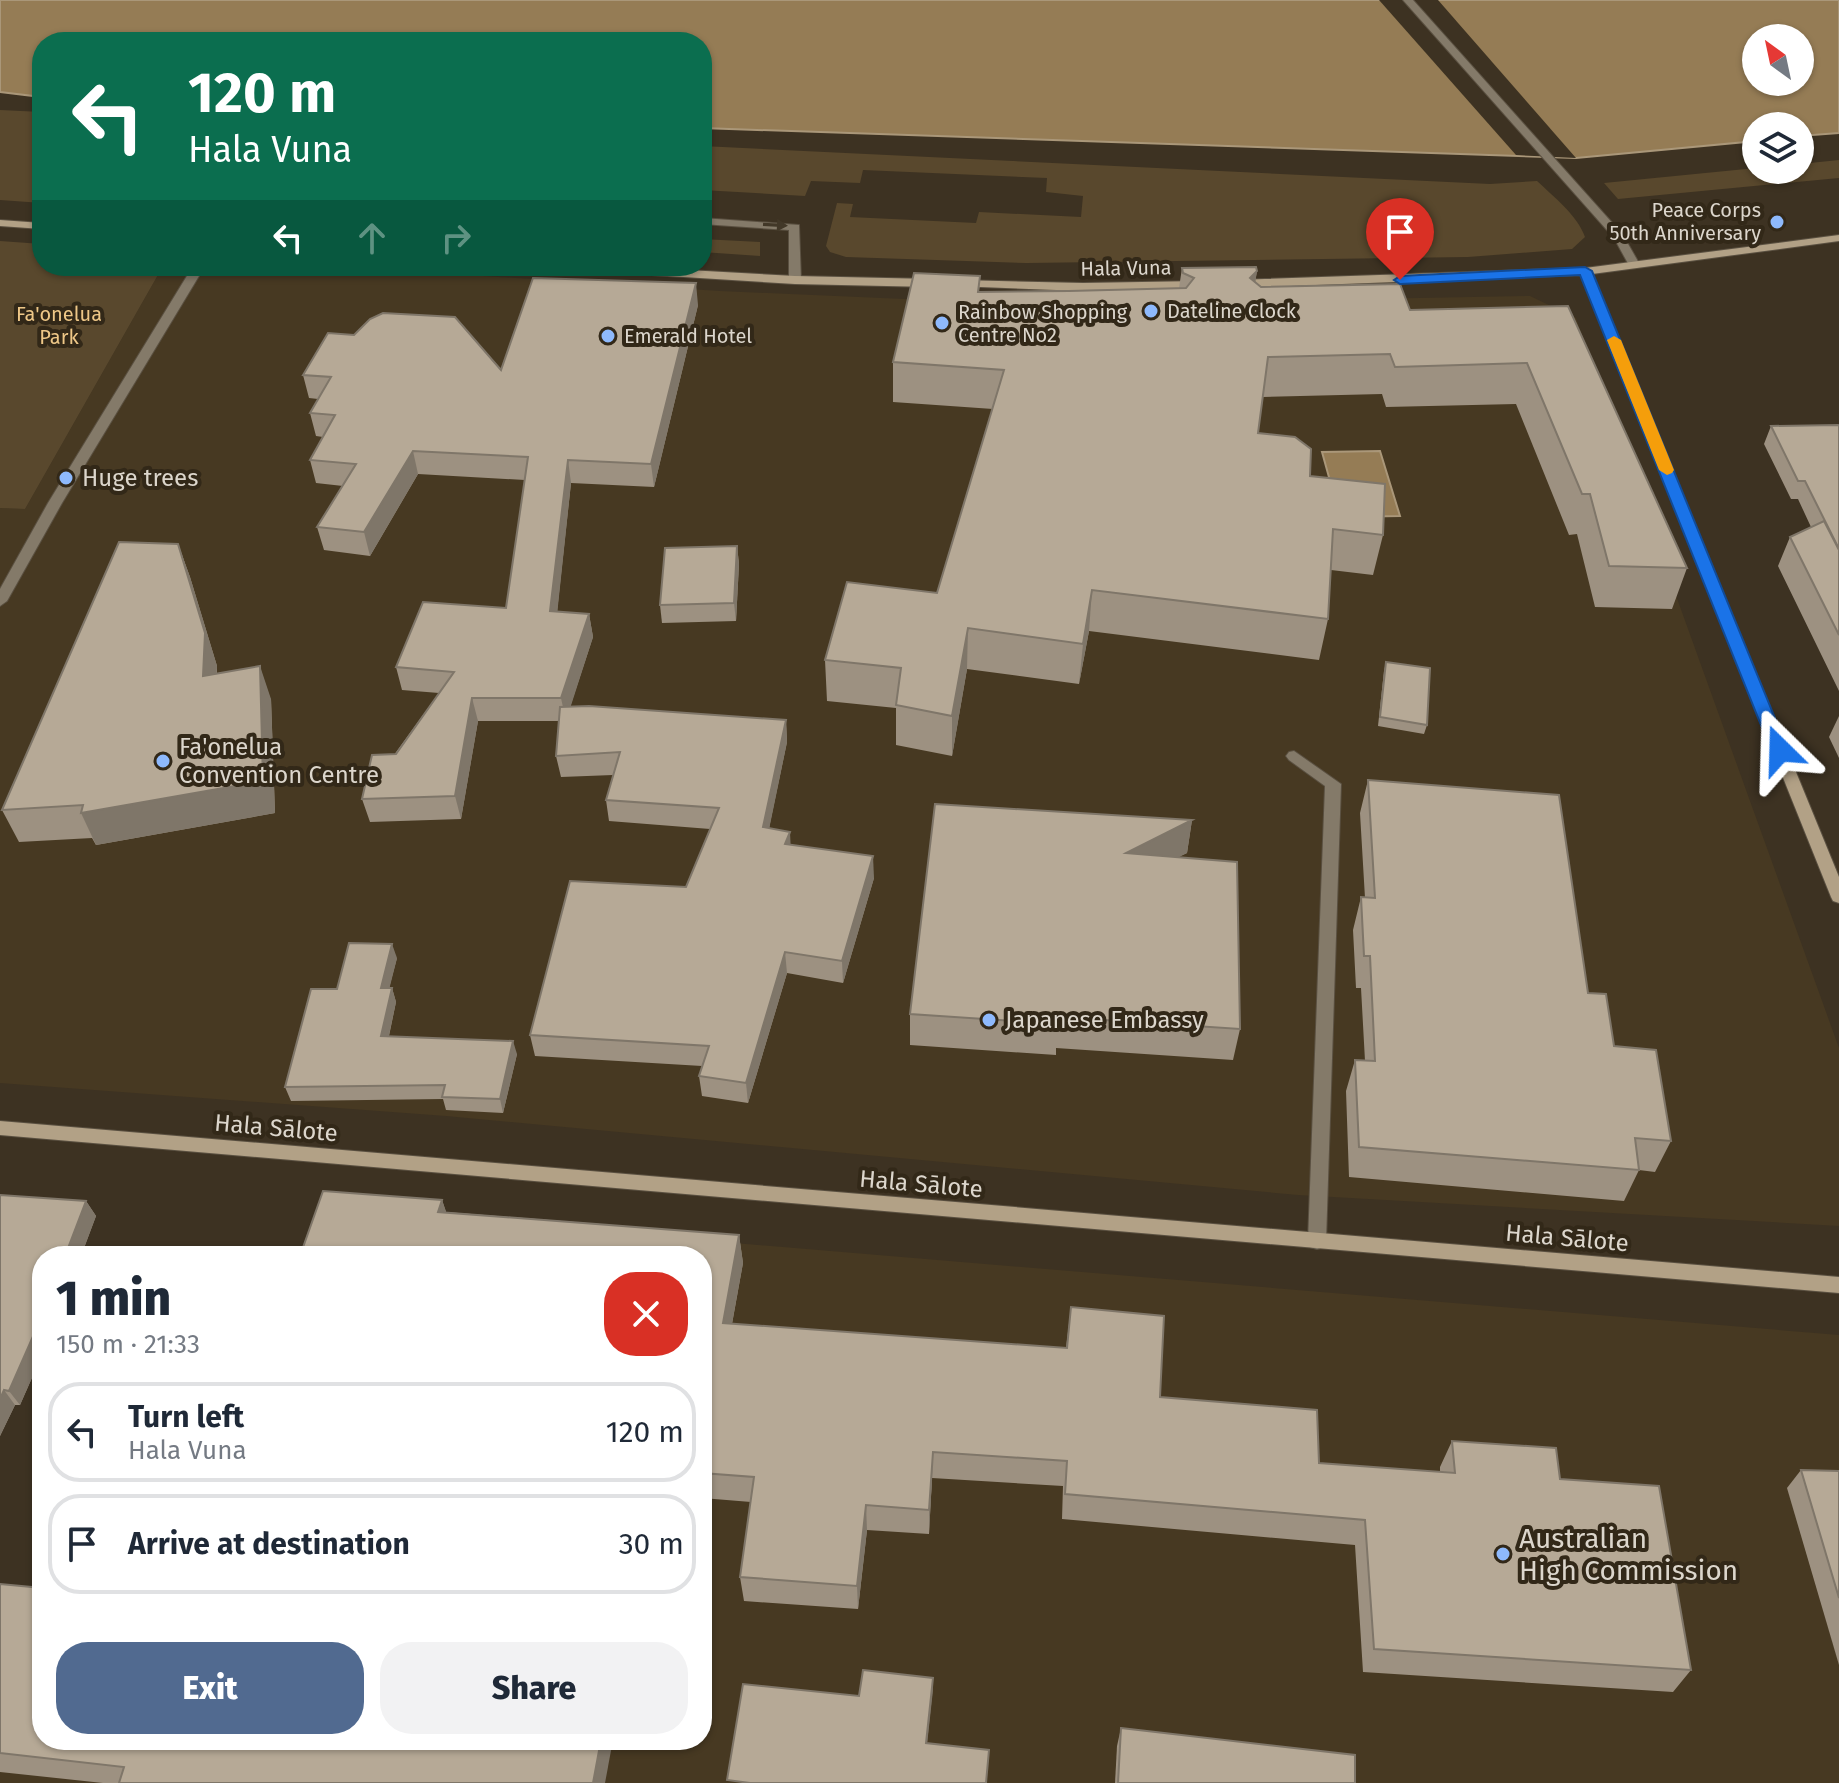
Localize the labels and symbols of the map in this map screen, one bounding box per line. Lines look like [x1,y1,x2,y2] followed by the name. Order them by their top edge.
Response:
[1742,24,1814,96] north arrow
[1366,198,1434,280] pin
[1609,198,1761,245] place label: Peace Corps 50th Anniversary
[1768,213,1786,231] marker: Peace Corps 50th Anniversary
[763,219,788,232] one-way arrow
[1080,255,1172,281] street label: Hala Vuna
[1167,299,1297,323] place label: Dateline Clock
[958,300,1128,347] place label: Rainbow Shopping Centre No2
[16,302,102,349] park label: Fa'onelua Park
[1142,302,1160,320] marker: Dateline Clock
[933,314,951,332] marker: Rainbow Shopping Centre No2
[624,324,752,348] place label: Emerald Hotel
[599,327,617,345] marker: Emerald Hotel
[82,464,198,492] place label: Huge trees
[57,469,75,487] marker: Huge trees
[1738,708,1822,792] position arrow
[179,733,379,789] place label: Fa'onelua Convention Centre
[154,752,172,770] marker: Fa'onelua Convention Centre
[1005,1006,1204,1034] place label: Japanese Embassy
[980,1011,998,1029] marker: Japanese Embassy
[213,1109,339,1147] street label: Hala Sālote
[858,1165,984,1203] street label: Hala Sālote
[1504,1219,1630,1257] street label: Hala Sālote
[1519,1522,1738,1587] place label: Australian High Commission
[1494,1545,1512,1563] marker: Australian High Commission

